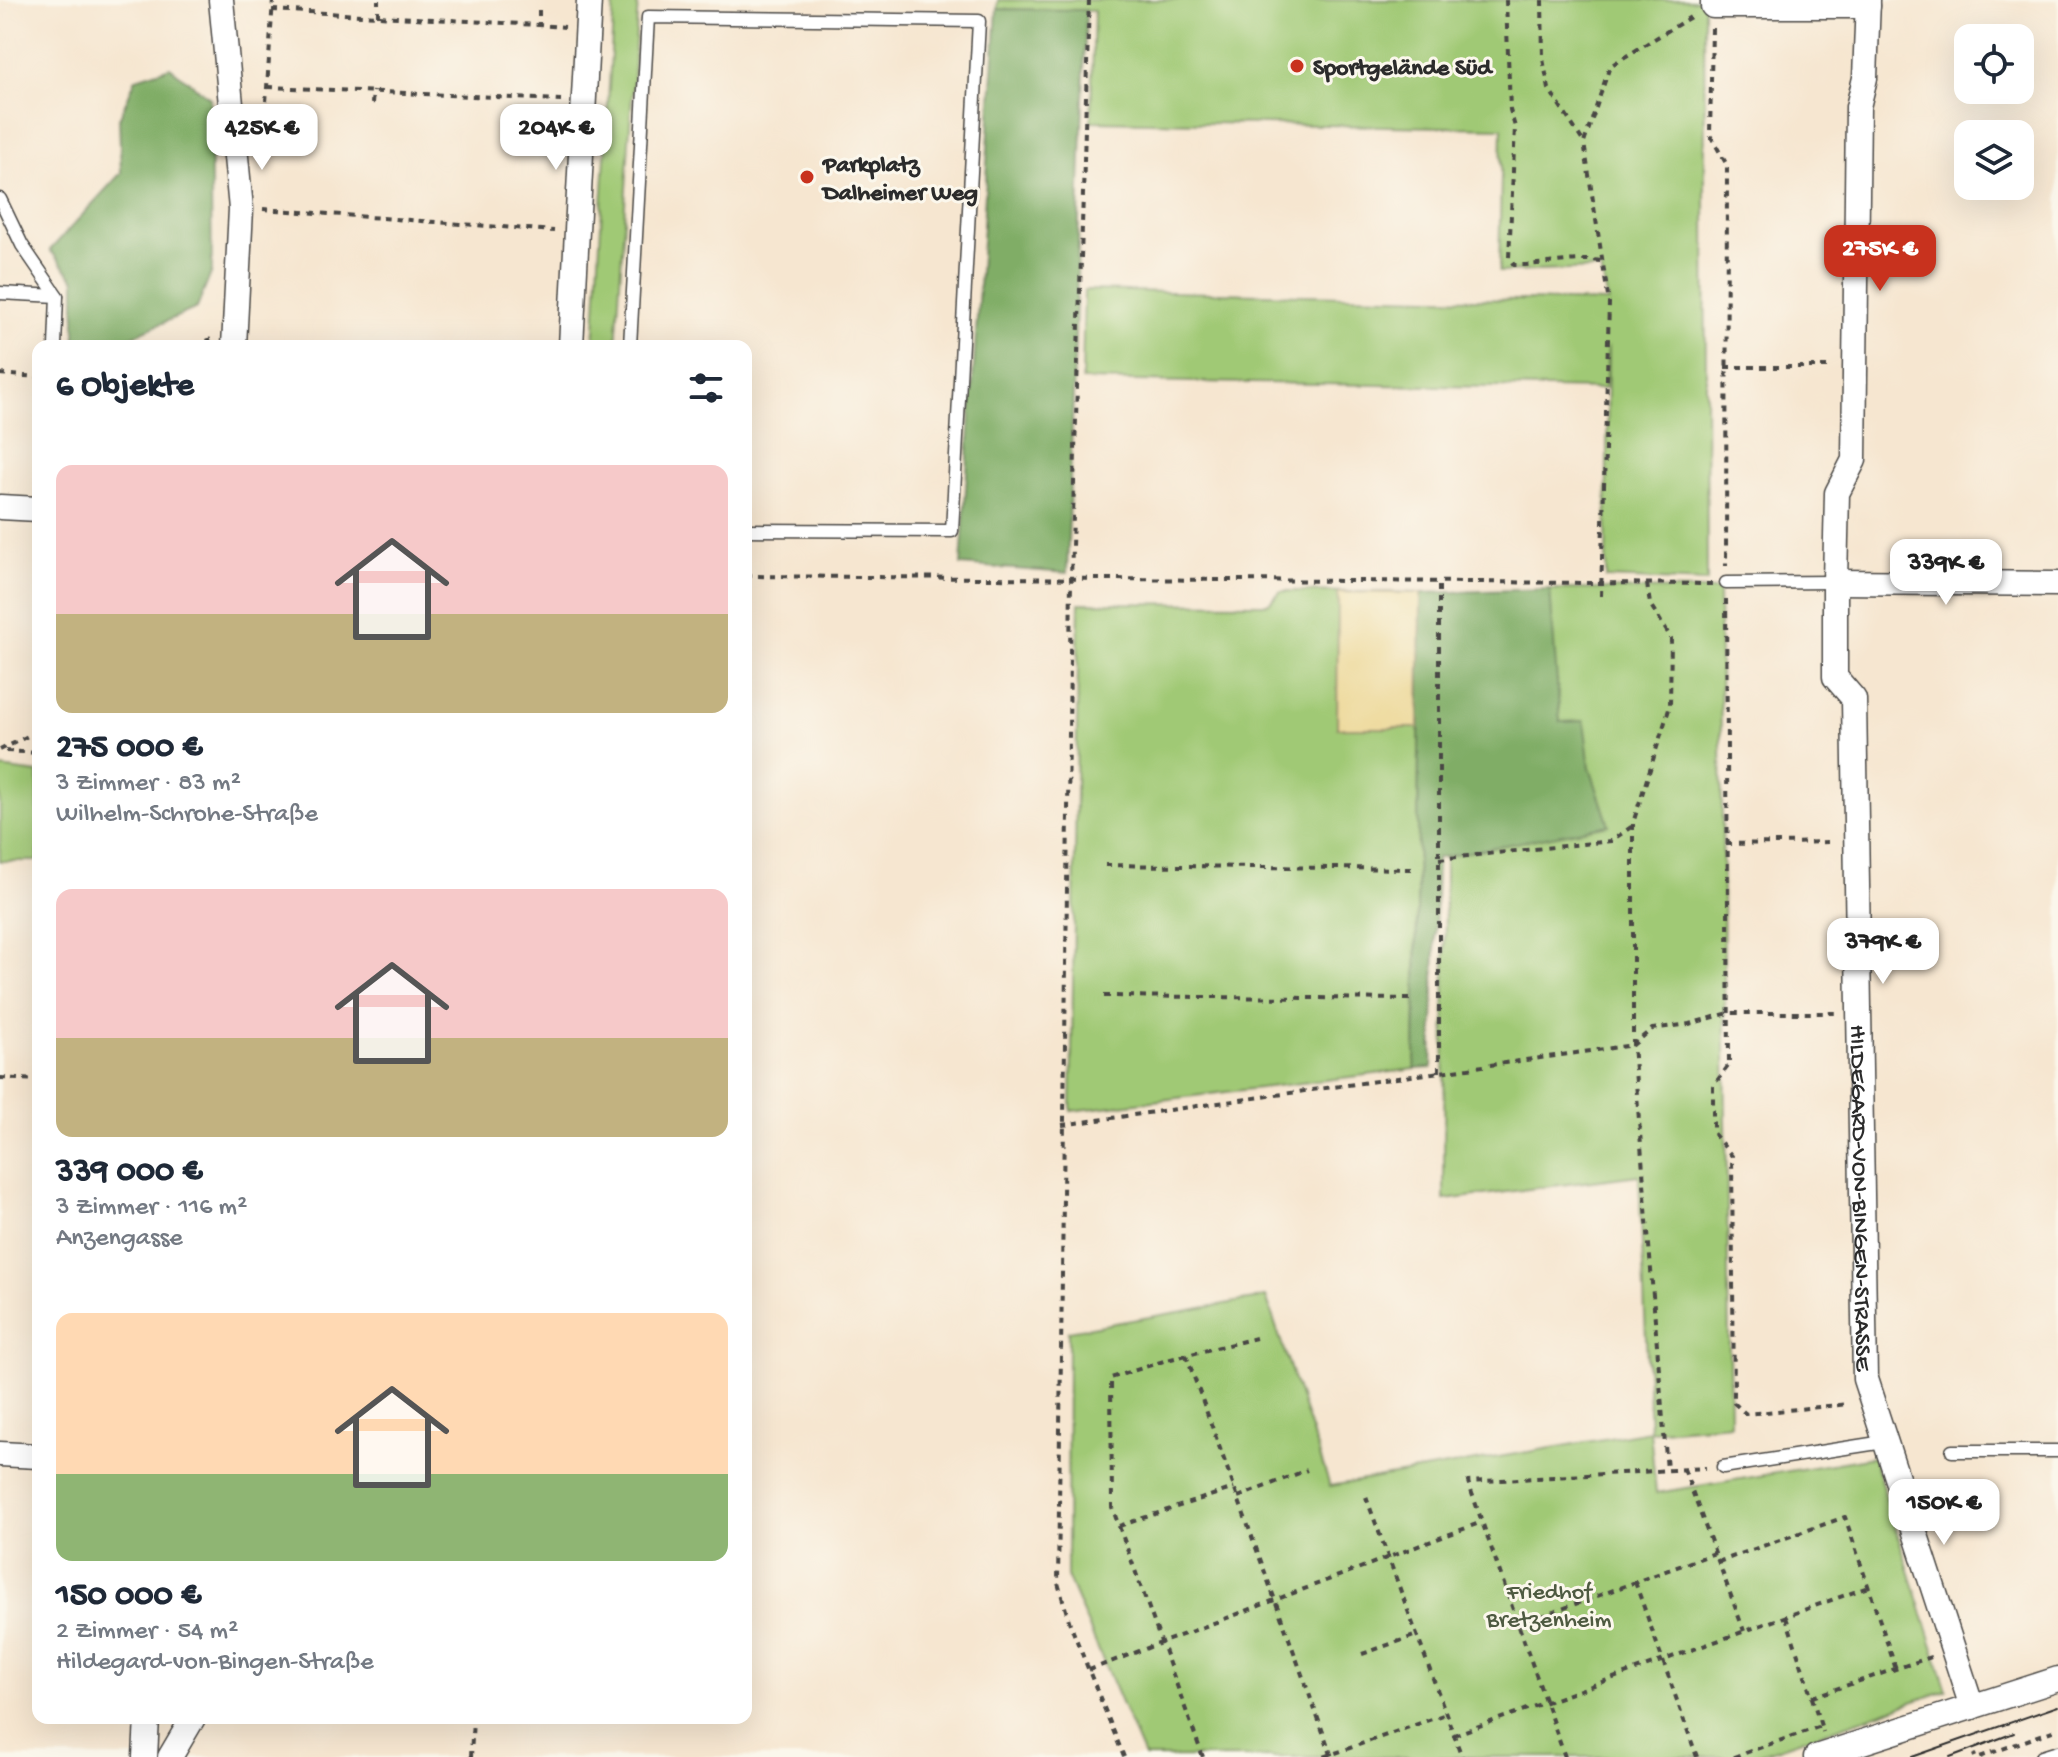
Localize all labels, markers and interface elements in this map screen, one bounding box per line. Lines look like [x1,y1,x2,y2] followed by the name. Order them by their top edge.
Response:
[1954,24,2034,200] map controls
[1954,24,2034,104] button: locate
[1313,55,1494,84] place label: Sportgelände Süd
[1288,57,1306,75] marker: Sportgelände Süd
[197,104,327,172] pin: 425K €
[491,104,621,172] pin: 204K €
[225,114,299,145] text: 425K €
[518,114,594,145] text: 204K €
[1954,120,2034,200] button: layers
[821,152,978,209] place label: Parkplatz Dalheimer Weg
[798,168,816,186] marker: Parkplatz Dalheimer Weg
[1815,225,1945,293] pin: 275K €
[1842,235,1918,266] text: 275K €
[684,366,728,410] icon: filters
[56,368,194,408] text: 6 Objekte
[320,517,464,661] icon: home
[1881,539,2011,607] pin: 339K €
[1908,549,1984,580] text: 339K €
[56,729,203,769] text: 275 000 €
[56,769,241,800] text: 3 Zimmer · 83 m²
[56,800,318,831] text: Wilhelm-Schrohe-Straße
[1818,918,1948,986] pin: 379K €
[1845,928,1921,959] text: 379K €
[320,941,464,1085] icon: home
[1841,1024,1876,1372] street label: HILDEGARD-VON-BINGEN-STRASSE
[56,1153,203,1193] text: 339 000 €
[56,1193,247,1224] text: 3 Zimmer · 116 m²
[56,1224,183,1255] text: Anzengasse
[320,1365,464,1509] icon: home
[1879,1479,2009,1547] pin: 150K €
[1907,1489,1981,1520] text: 150K €
[56,1577,201,1617] text: 150 000 €
[1486,1579,1611,1636] park label: Friedhof Bretzenheim
[56,1617,238,1648] text: 2 Zimmer · 54 m²
[56,1648,374,1679] text: Hildegard-von-Bingen-Straße

